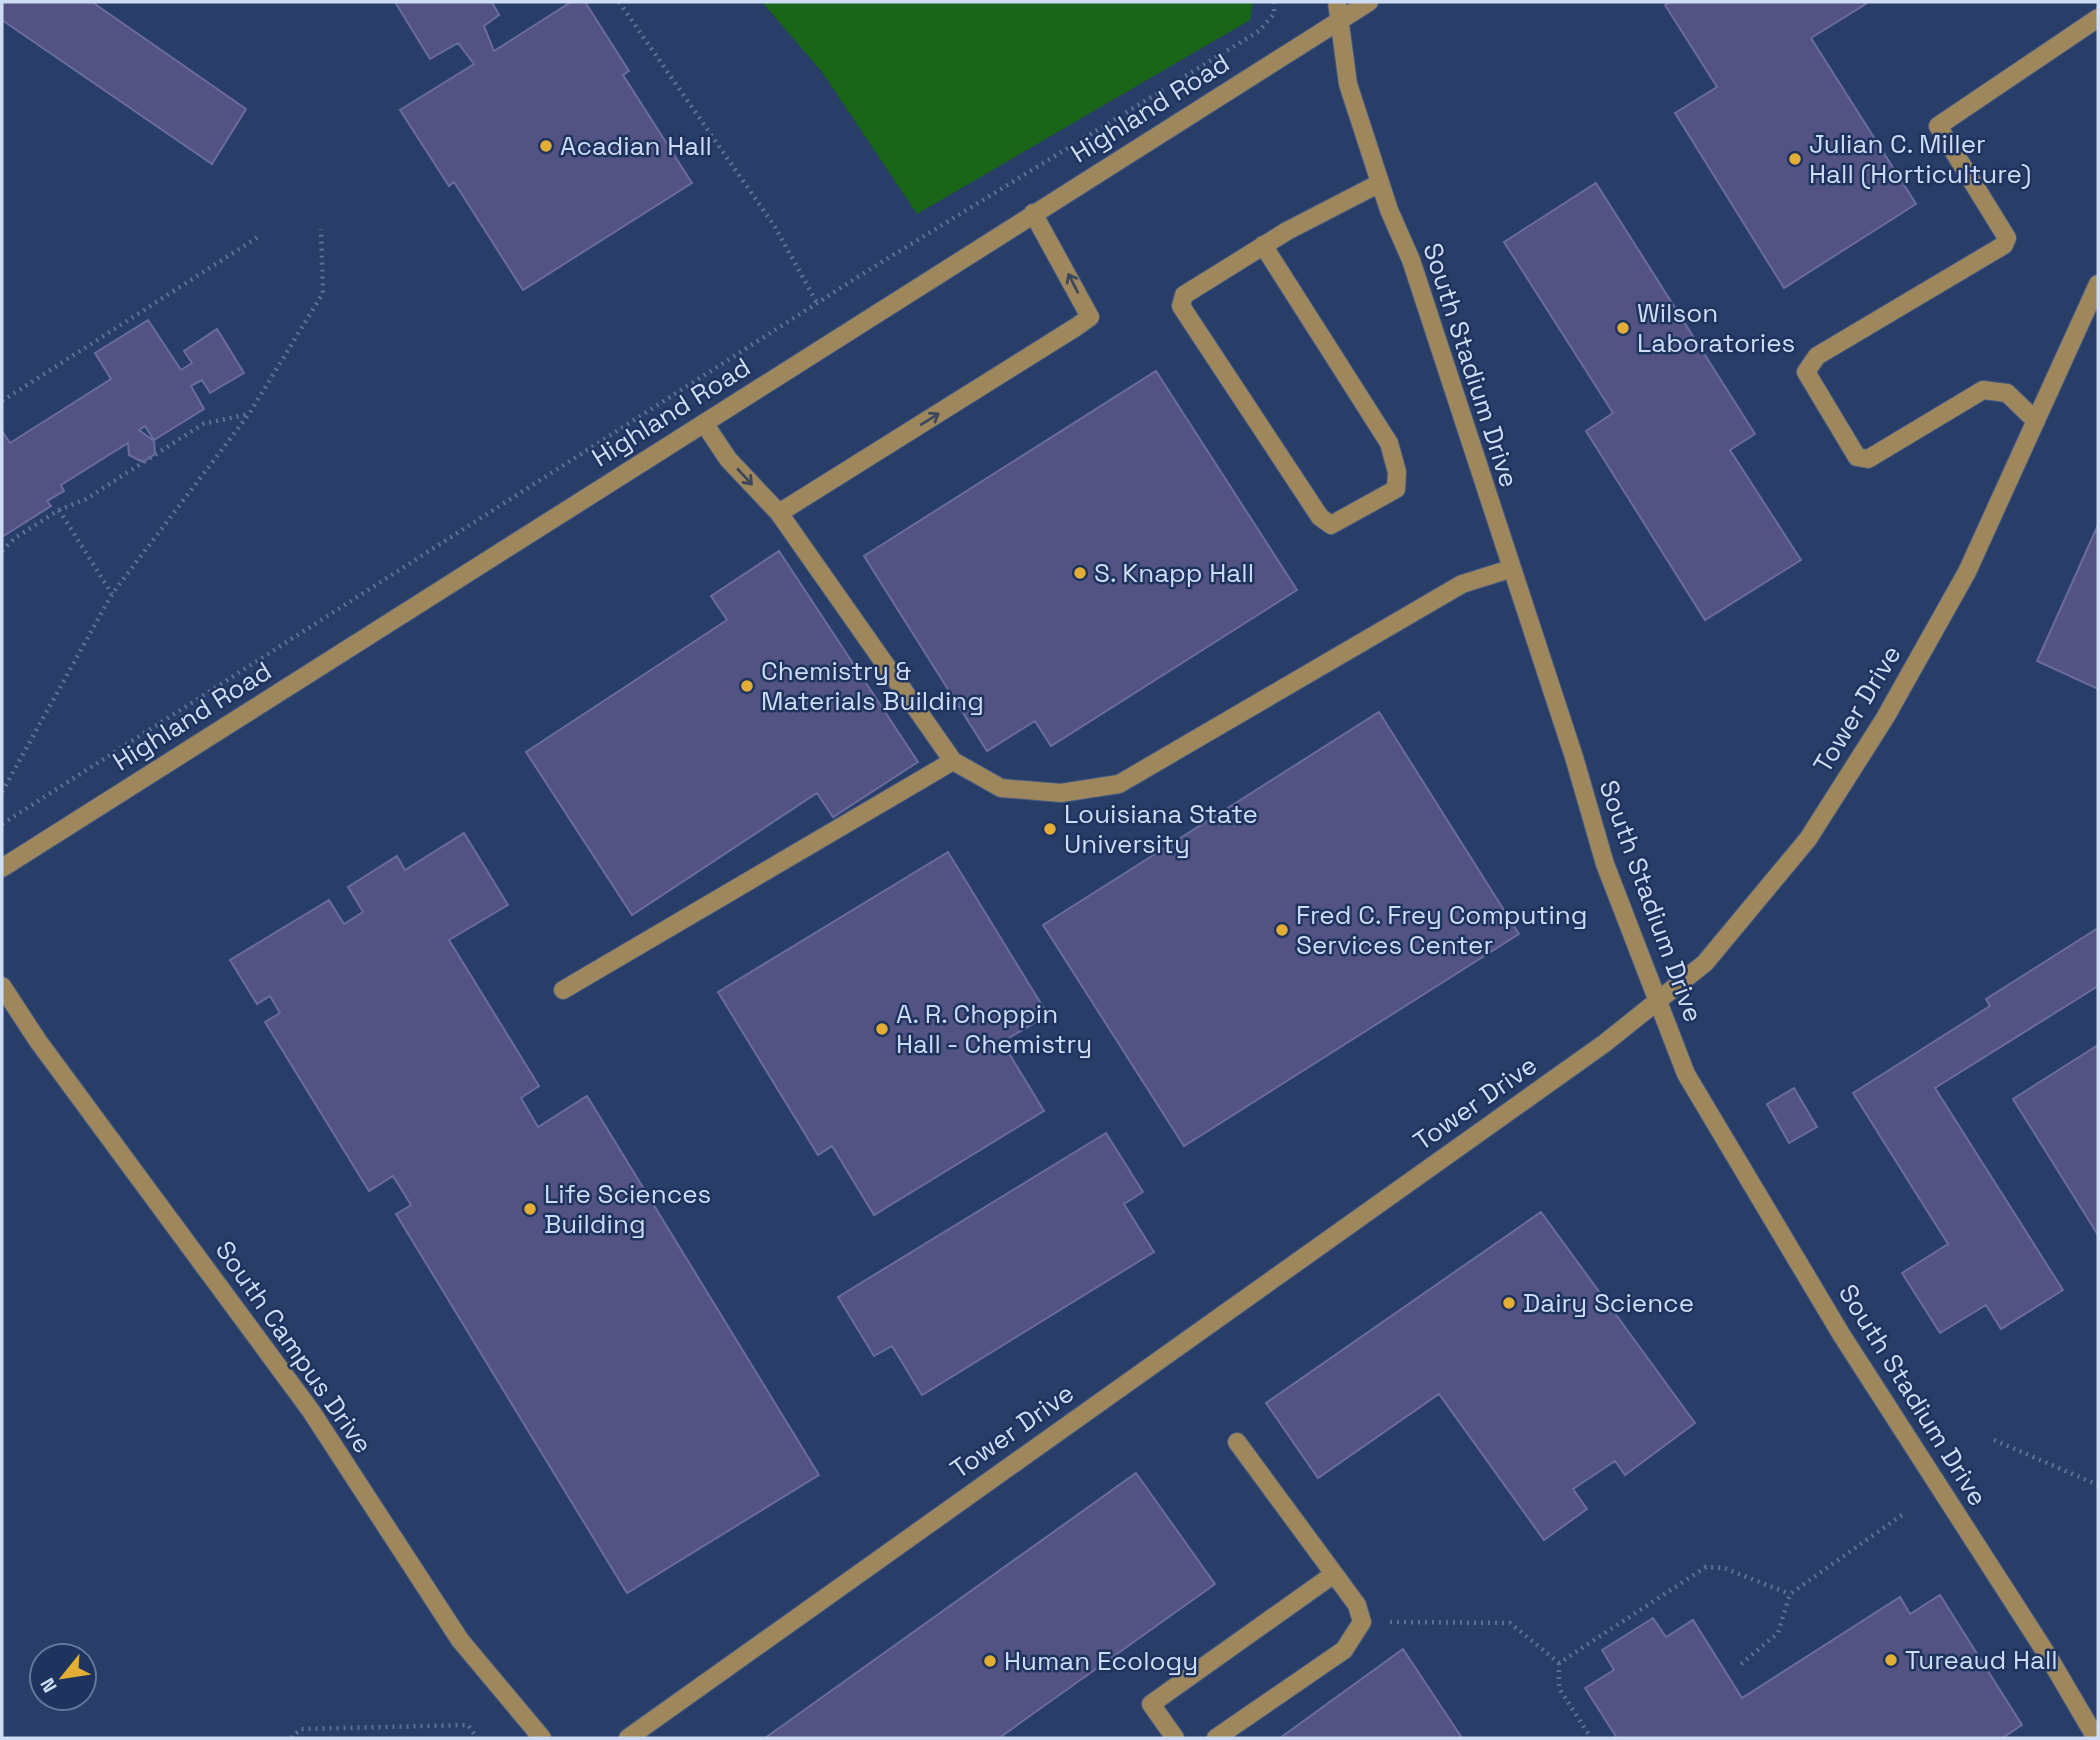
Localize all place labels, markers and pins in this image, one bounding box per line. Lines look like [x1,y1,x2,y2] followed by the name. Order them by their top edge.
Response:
[1809,127,2031,191] place label: Julian C. Miller Hall (Horticulture)
[560,129,712,163] place label: Acadian Hall
[538,138,554,154] marker: Acadian Hall
[1787,151,1803,167] marker: Julian C. Miller Hall (Horticulture)
[1637,296,1795,360] place label: Wilson Laboratories
[1615,320,1631,336] marker: Wilson Laboratories
[1094,556,1254,590] place label: S. Knapp Hall
[1072,565,1088,581] marker: S. Knapp Hall
[761,654,984,718] place label: Chemistry & Materials Building
[739,678,755,694] marker: Chemistry & Materials Building
[1064,797,1258,861] place label: Louisiana State University
[1042,821,1058,837] marker: Louisiana State University
[1296,898,1587,962] place label: Fred C. Frey Computing Services Center
[1274,922,1290,938] marker: Fred C. Frey Computing Services Center
[896,997,1092,1061] place label: A. R. Choppin Hall - Chemistry
[874,1021,890,1037] marker: A. R. Choppin Hall - Chemistry
[544,1177,711,1241] place label: Life Sciences Building
[522,1201,538,1217] marker: Life Sciences Building
[1523,1286,1694,1320] place label: Dairy Science
[1501,1295,1517,1311] marker: Dairy Science
[1905,1643,2058,1677] place label: Tureaud Hall
[1004,1644,1198,1678] place label: Human Ecology
[1883,1652,1899,1668] marker: Tureaud Hall
[982,1653,998,1669] marker: Human Ecology

